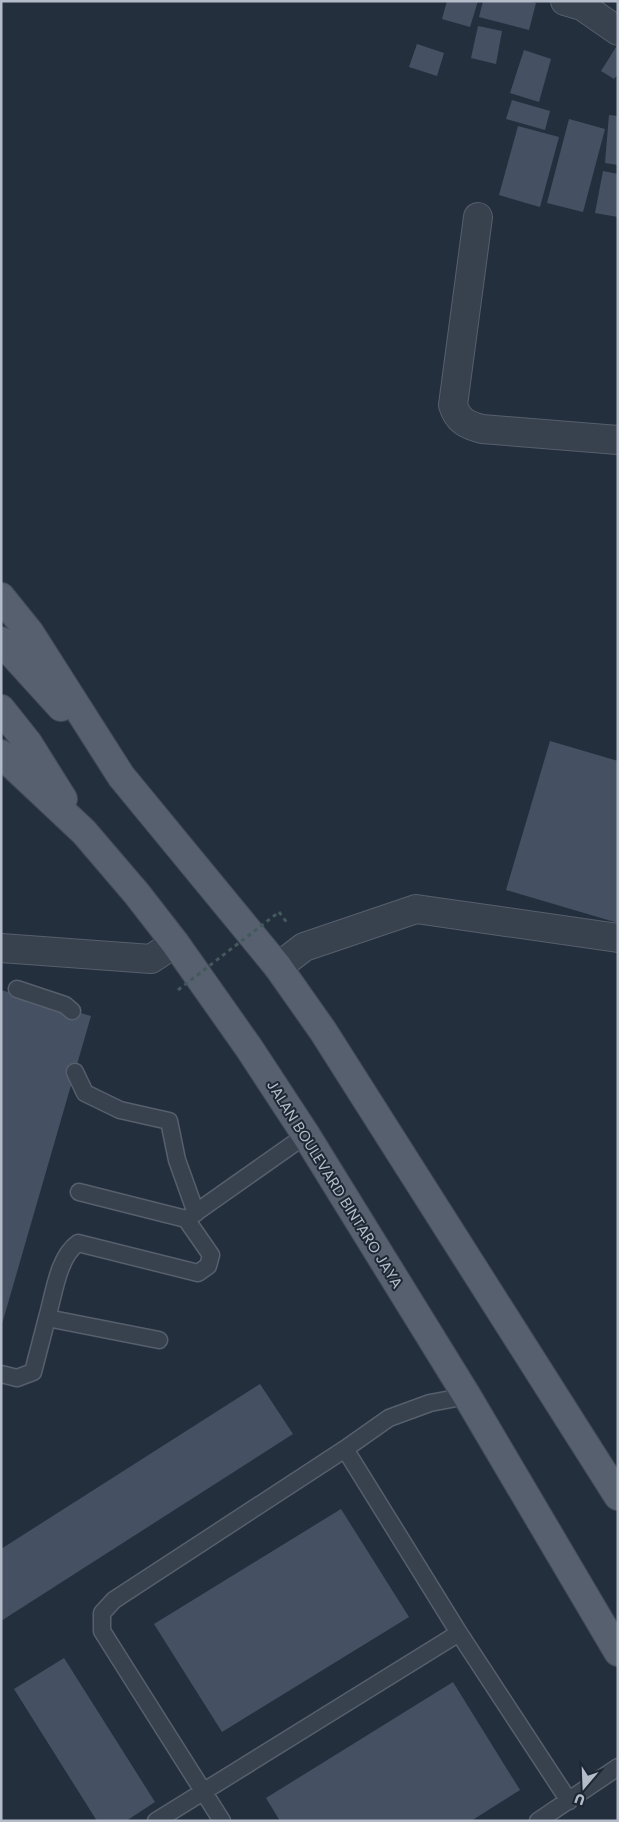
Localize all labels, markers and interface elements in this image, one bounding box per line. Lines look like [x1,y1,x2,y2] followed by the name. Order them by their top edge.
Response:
[262,1076,408,1292] street label: JALAN BOULEVARD BINTARO JAYA
[559,1762,609,1812] north arrow
[572,1788,588,1810] text: U

